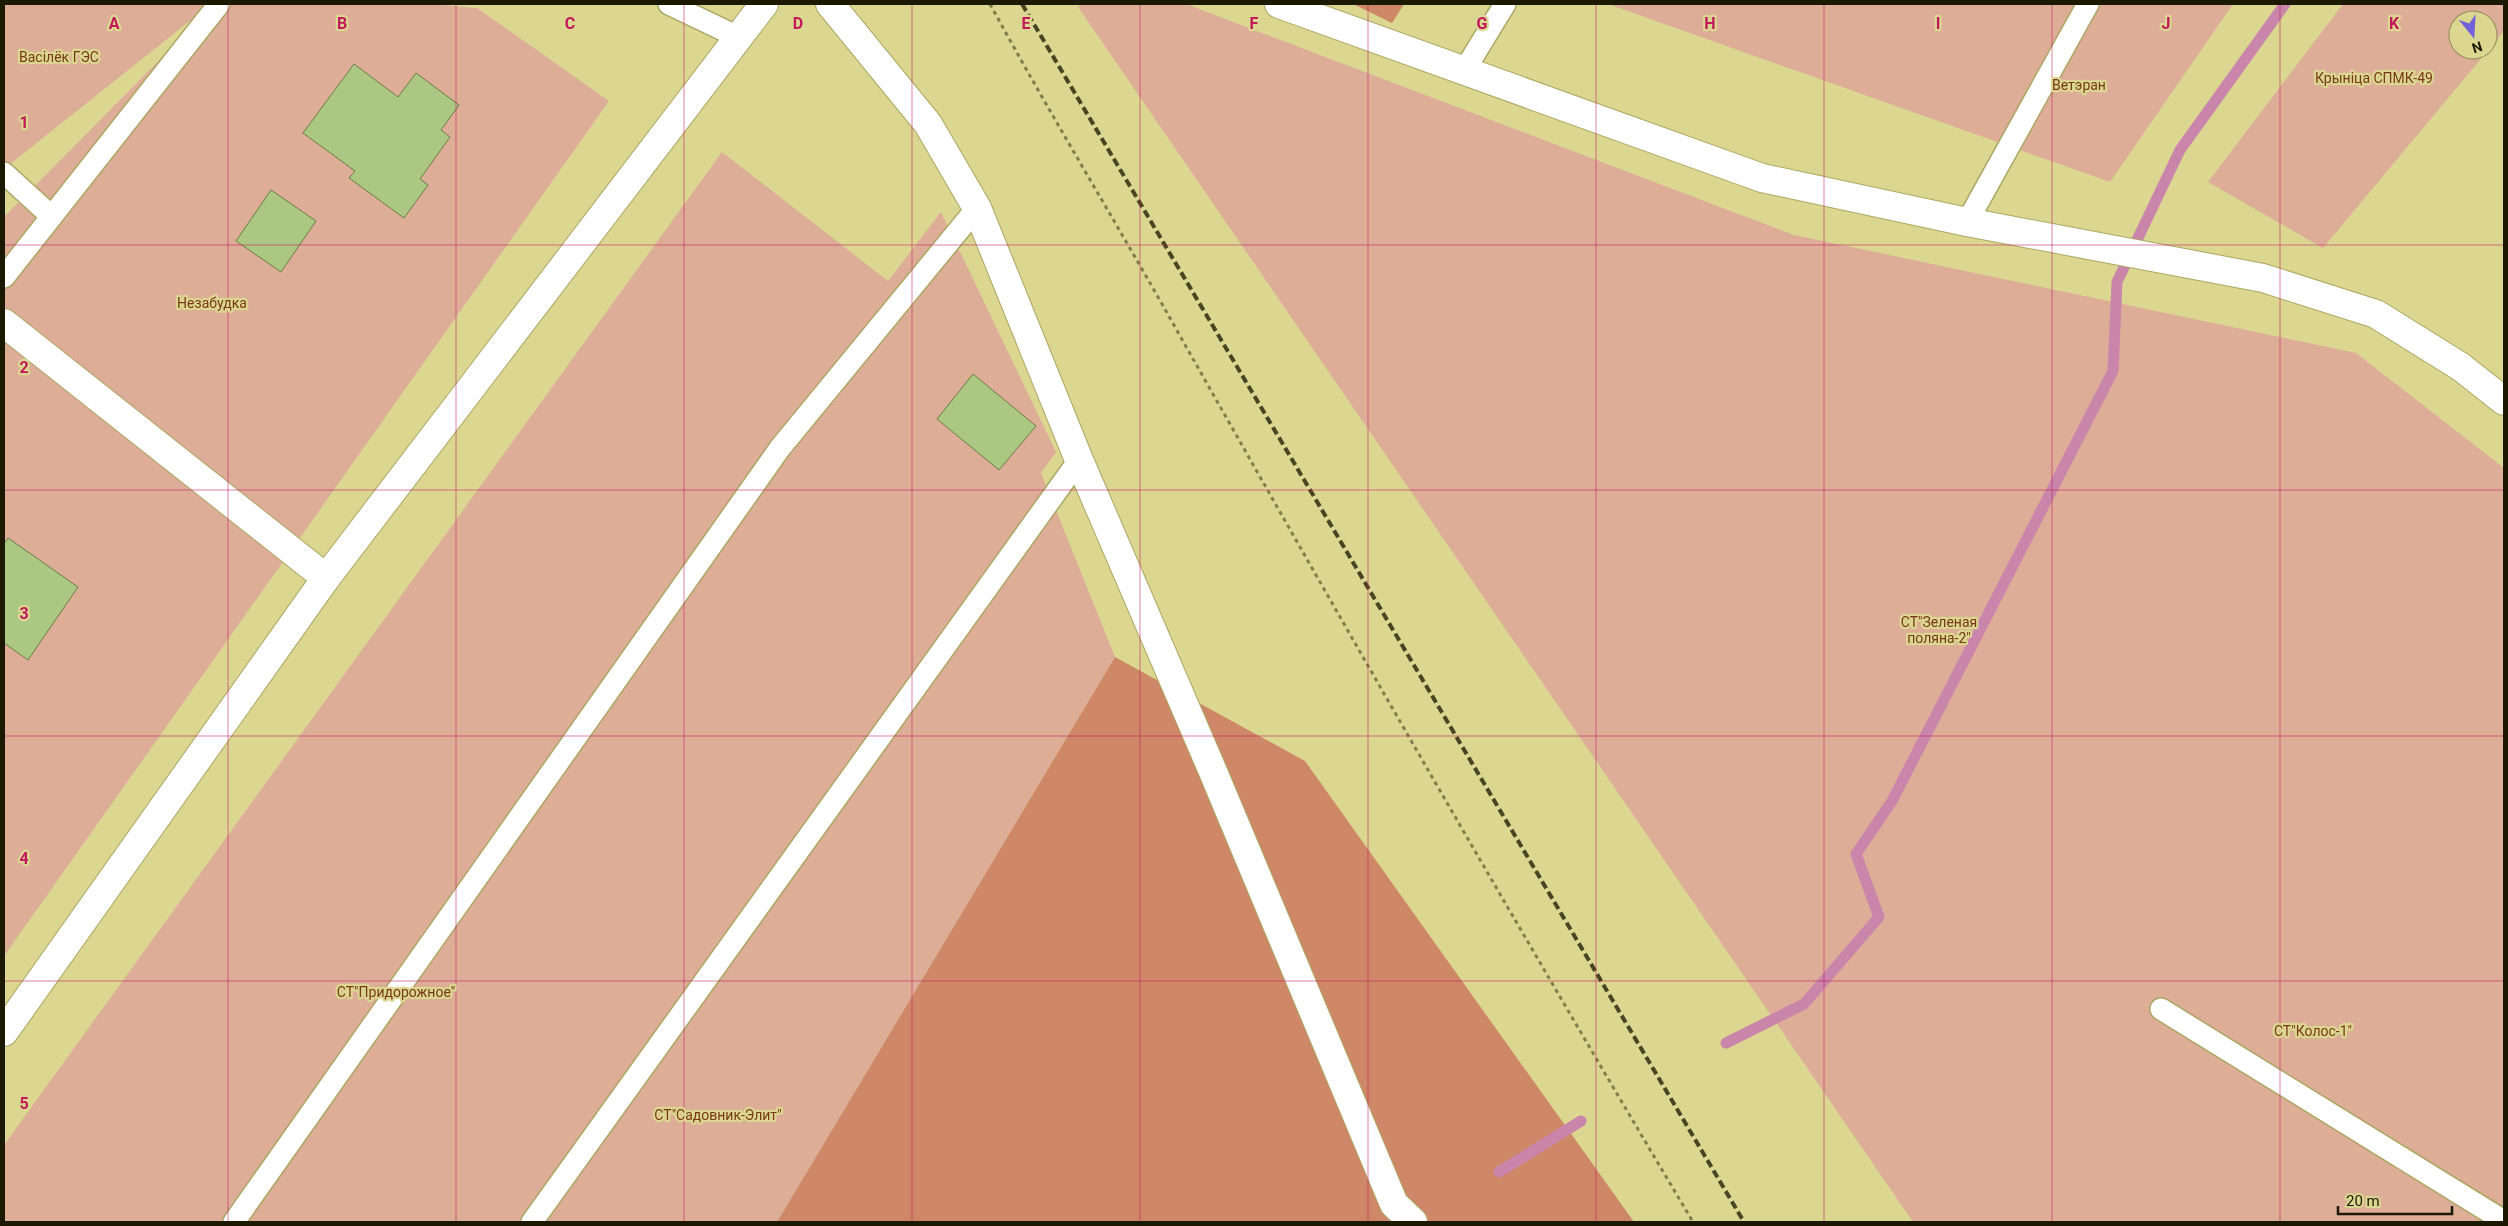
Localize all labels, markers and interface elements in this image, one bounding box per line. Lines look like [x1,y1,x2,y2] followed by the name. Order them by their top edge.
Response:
[2448,10,2498,60] north arrow
[109,14,120,33] text: A
[337,14,347,33] text: B
[565,14,575,33] text: C
[793,14,803,33] text: D
[1022,14,1031,33] text: E
[1250,14,1259,33] text: F
[1477,14,1488,33] text: G
[1704,14,1716,33] text: H
[1936,14,1940,33] text: I
[2162,14,2170,33] text: J
[2389,14,2400,33] text: K
[2470,38,2484,57] text: N
[19,49,99,65] park label: Васілёк ГЭС
[2315,70,2433,86] park label: Крыніца СПМК-49
[2052,77,2106,93] park label: Ветэран
[19,113,29,132] text: 1
[177,295,247,311] park label: Незабудка
[19,358,29,377] text: 2
[19,604,29,623] text: 3
[1901,614,1977,646] park label: СТ"Зеленая поляна-2"
[19,849,29,868] text: 4
[337,984,455,1000] park label: СТ"Придорожное"
[2274,1023,2352,1039] park label: СТ"Колос-1"
[19,1094,29,1113] text: 5
[654,1107,782,1123] park label: СТ"Садовник-Элит"
[2338,1184,2452,1216] scale bar
[2346,1192,2380,1210] text: 20 m

